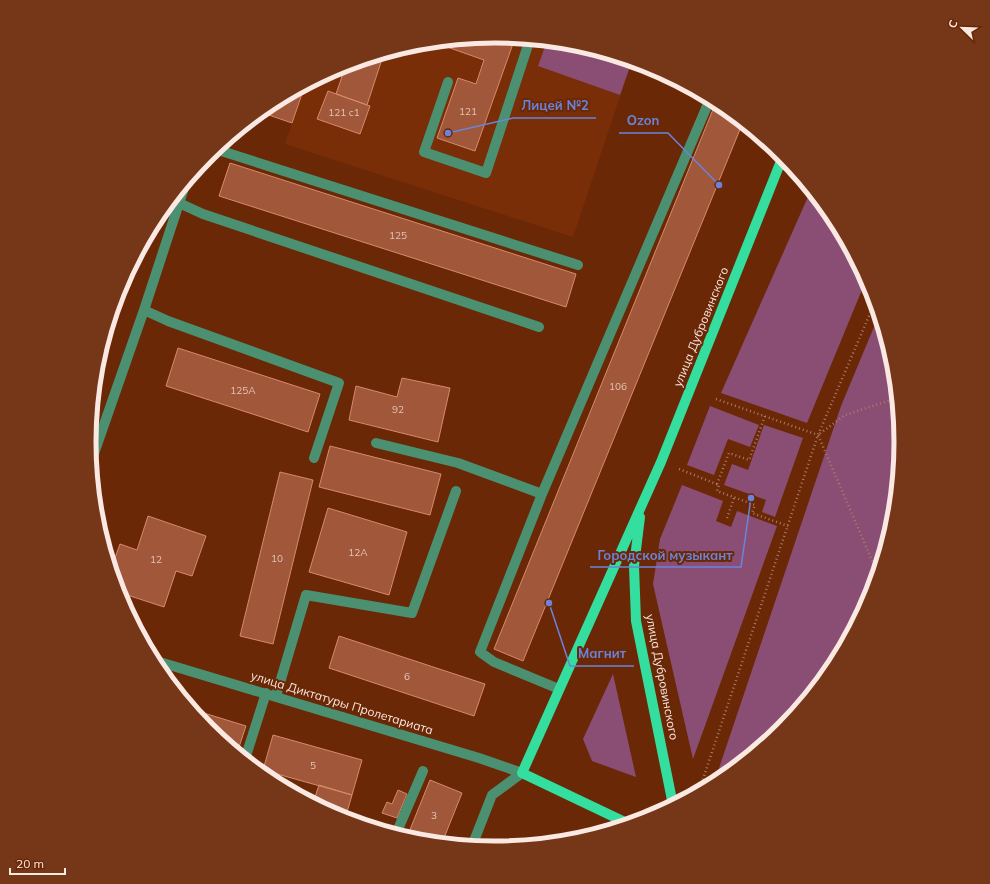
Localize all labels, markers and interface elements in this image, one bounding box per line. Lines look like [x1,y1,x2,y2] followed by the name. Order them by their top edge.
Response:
[942,8,982,48] north arrow
[945,17,961,30] text: С
[513,93,596,118] callout: Лицей №2
[521,97,589,113] text: Лицей №2
[459,105,477,118] house number: 121
[328,106,360,119] house number: 121 с1
[619,108,668,133] callout: Ozon
[627,112,659,128] text: Ozon
[389,229,407,242] house number: 125
[670,265,731,389] street label: улица Дубровинского
[609,380,627,393] house number: 106
[230,384,256,397] house number: 125А
[392,403,404,416] house number: 92
[590,542,741,567] callout: Городской музыкант
[348,546,368,559] house number: 12А
[597,547,733,564] text: Городской музыкант
[271,552,283,565] house number: 10
[150,553,162,566] house number: 12
[643,613,682,741] street label: улица Дубровинского
[570,641,634,666] callout: Магнит
[578,645,627,661] text: Магнит
[249,668,435,737] street label: улица Диктатуры Пролетариата
[404,670,410,683] house number: 6
[310,759,316,772] house number: 5
[431,809,437,822] house number: 3
[10,850,65,876] scale bar
[16,856,44,871] text: 20 m

